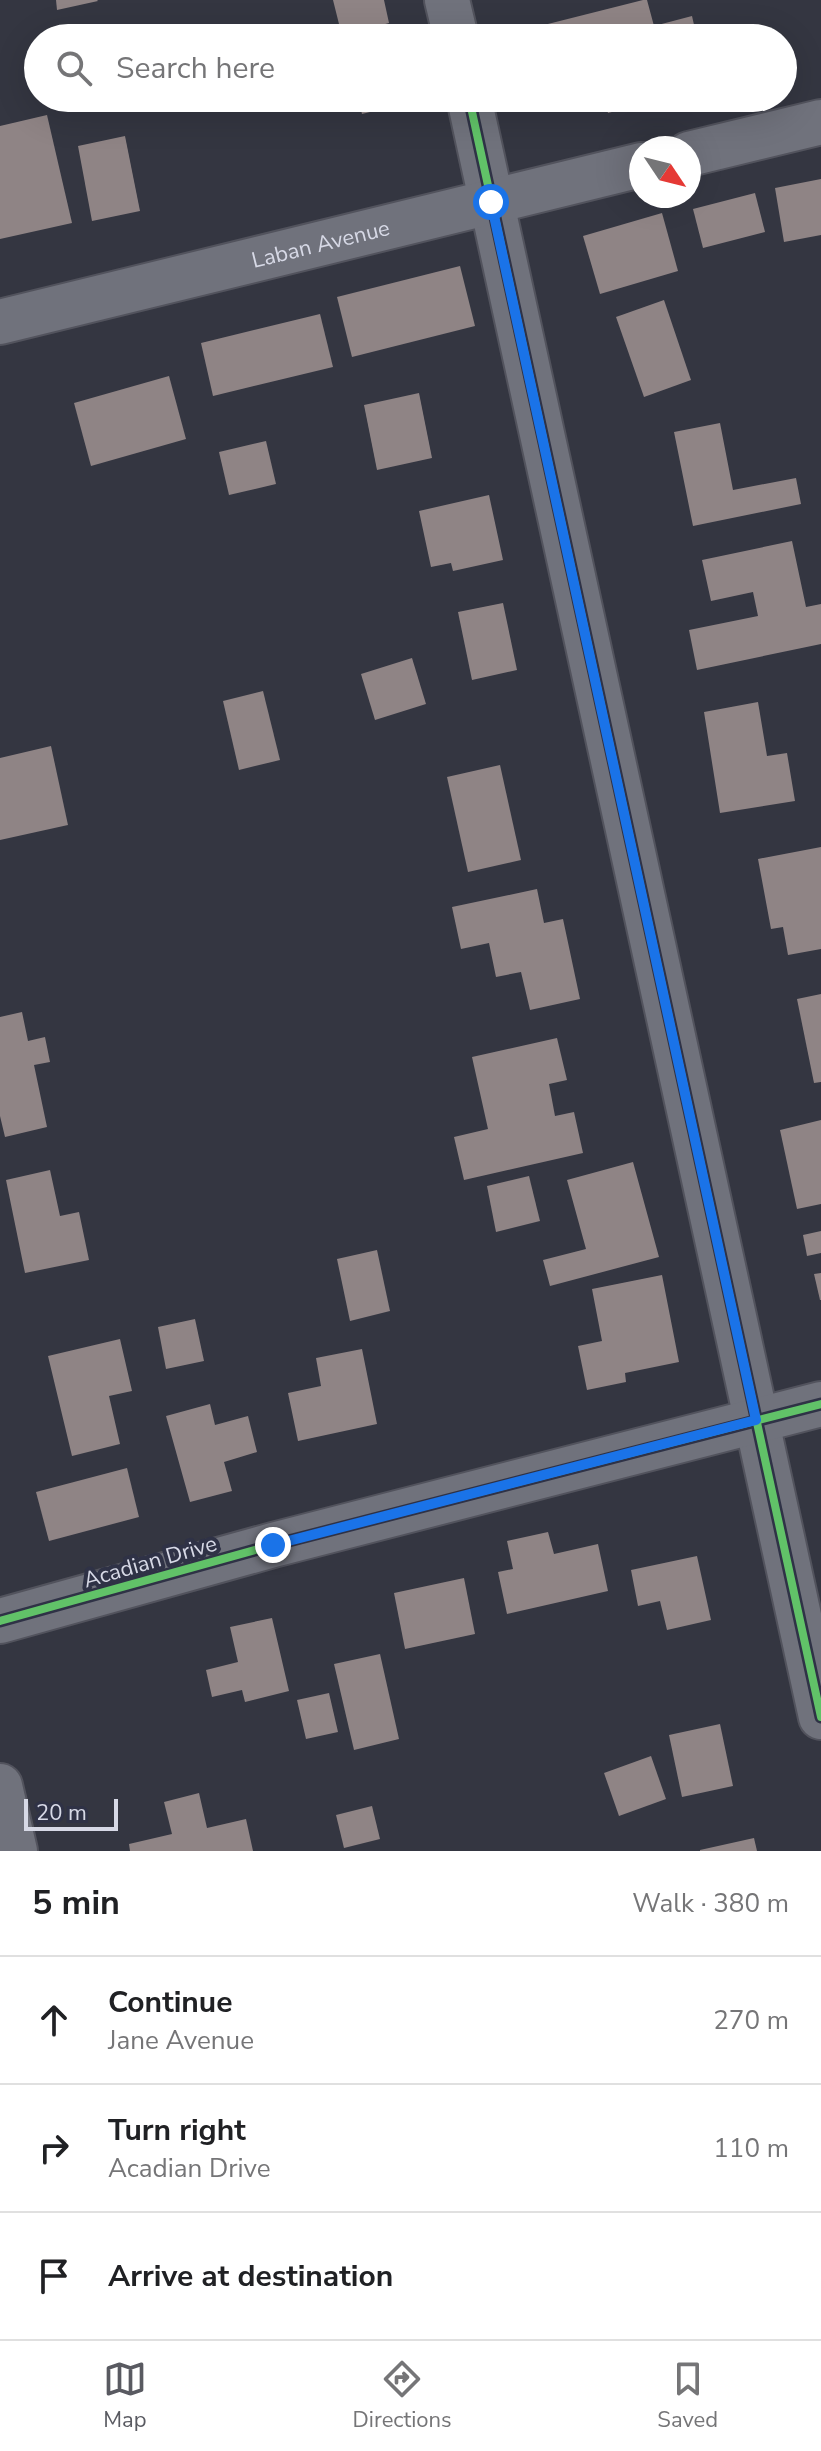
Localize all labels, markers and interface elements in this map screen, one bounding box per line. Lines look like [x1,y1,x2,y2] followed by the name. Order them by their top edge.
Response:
[24,24,797,112] search box
[52,46,96,90] icon: search
[116,48,275,89] text: Search here
[629,136,701,208] north arrow
[473,184,509,220] route start
[249,213,393,276] street label: Laban Avenue
[255,1527,291,1563] route end
[80,1529,221,1595] street label: Acadian Drive
[24,1795,118,1831] scale bar
[36,1798,87,1828] text: 20 m
[32,1880,120,1926] text: 5 min
[632,1886,789,1921] text: Walk · 380 m
[108,1982,233,2023] text: Continue
[32,1998,76,2042] icon: ahead
[713,2003,789,2038] text: 270 m
[108,2023,254,2058] text: Jane Avenue
[108,2110,246,2151] text: Turn right
[32,2126,76,2170] icon: right
[713,2131,789,2166] text: 110 m
[108,2151,271,2186] text: Acadian Drive
[32,2254,76,2298] icon: arrive
[108,2256,393,2297] text: Arrive at destination
[103,2357,147,2435] tab: Map
[353,2357,452,2435] tab: Directions
[657,2357,718,2435] tab: Saved

